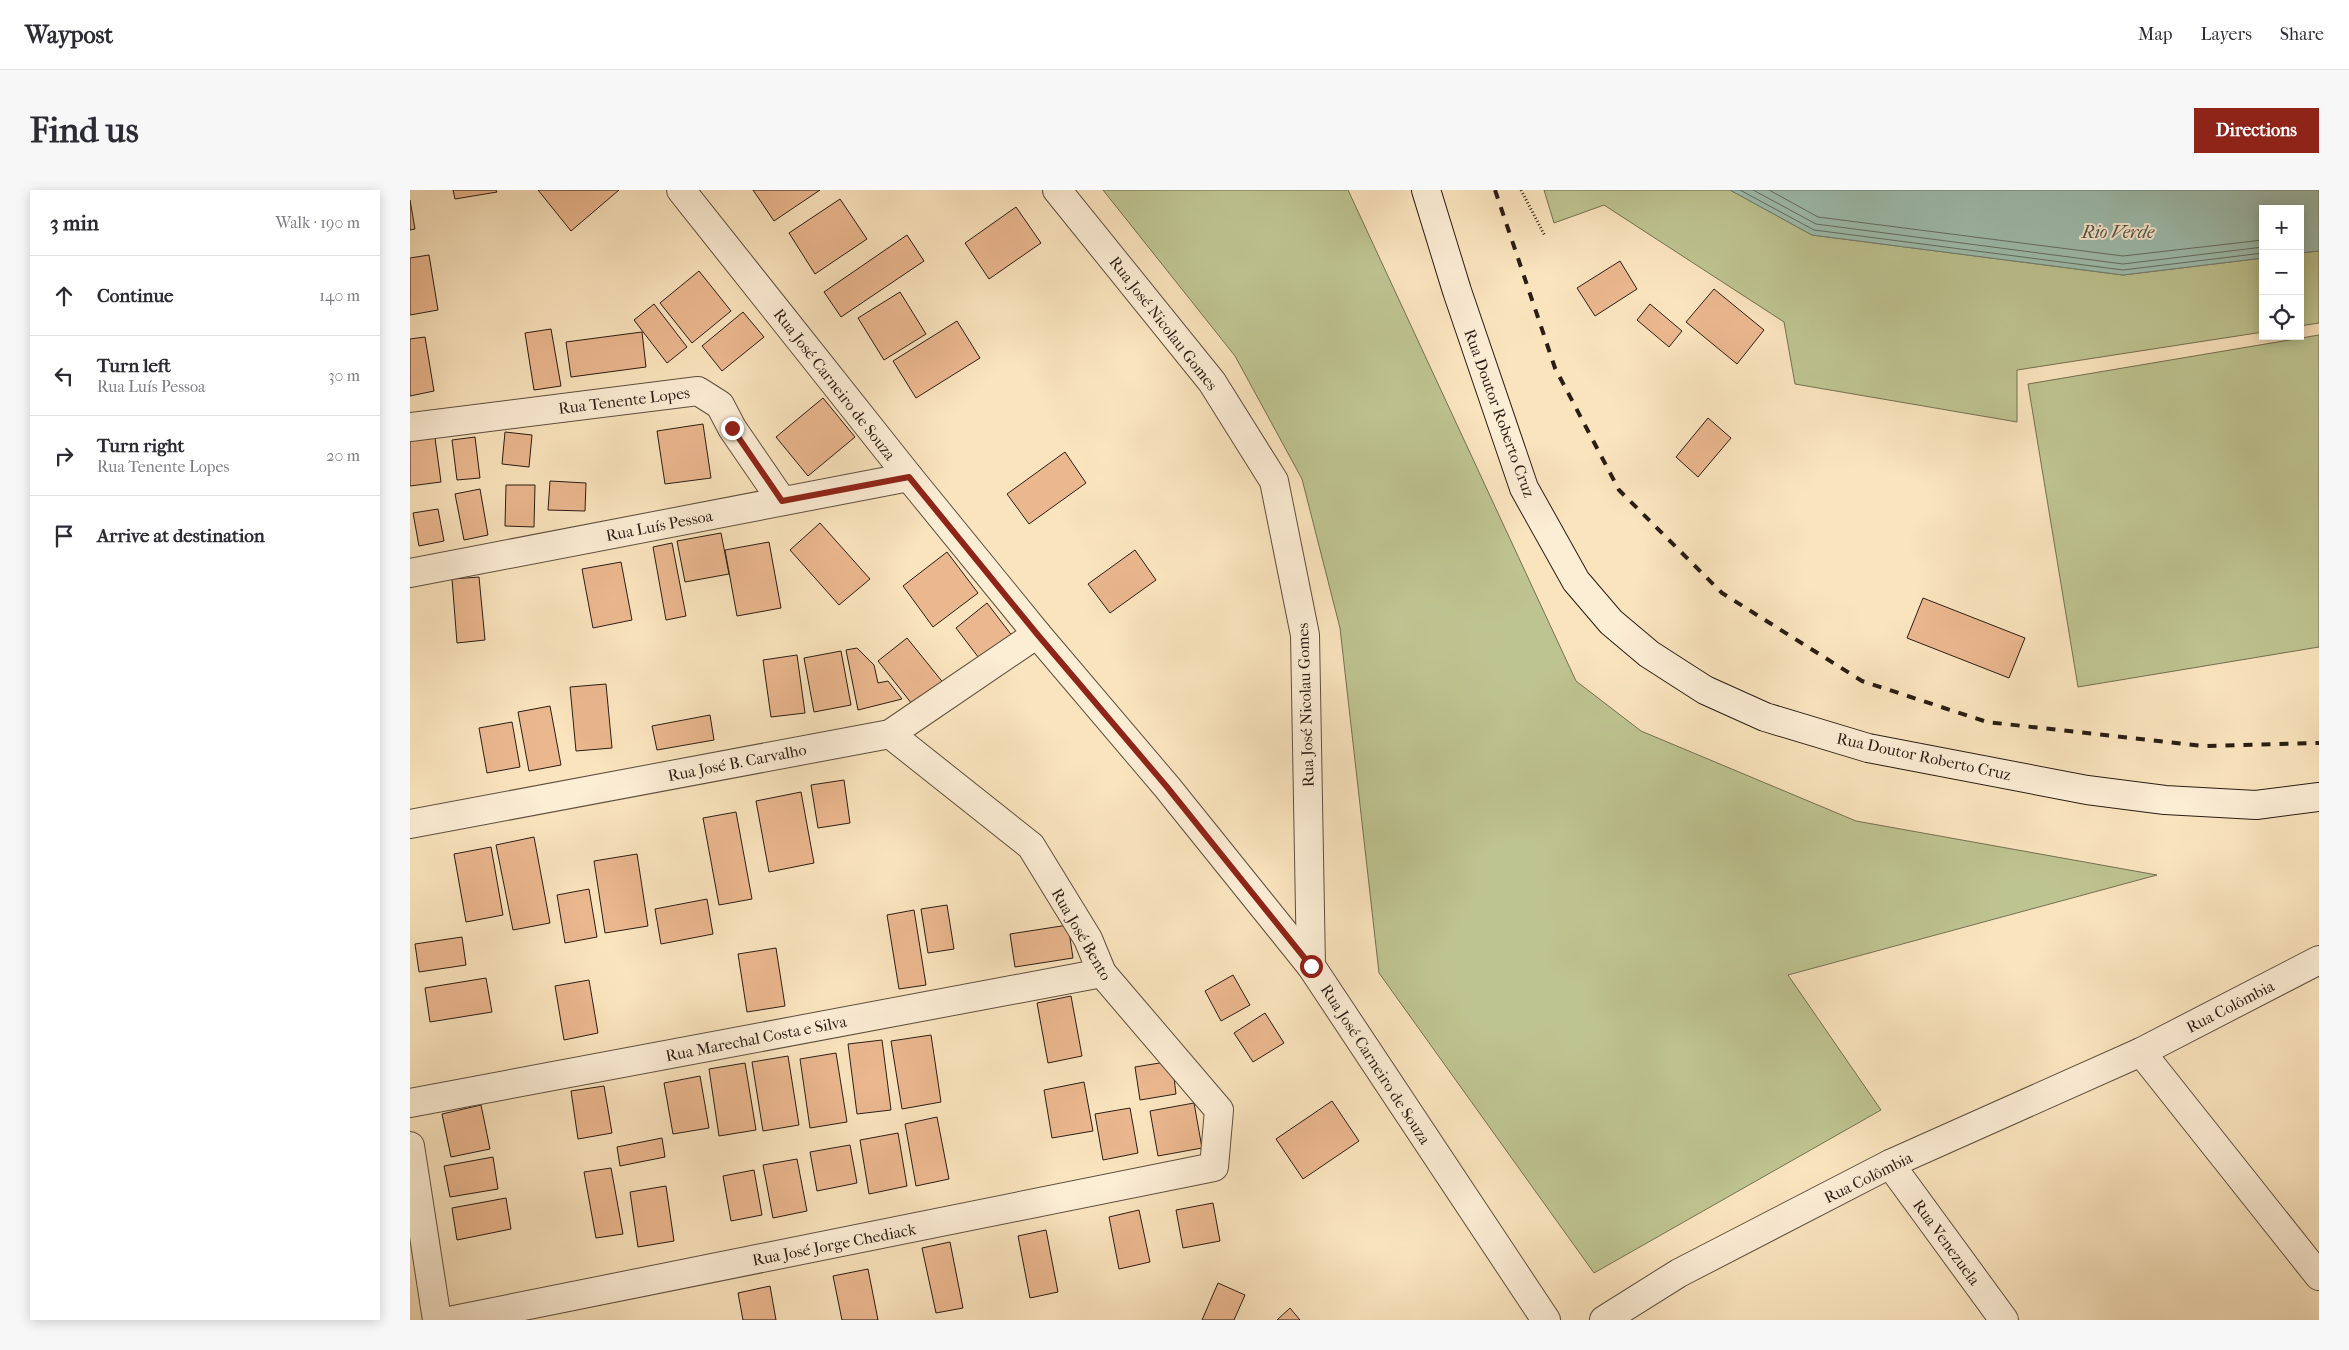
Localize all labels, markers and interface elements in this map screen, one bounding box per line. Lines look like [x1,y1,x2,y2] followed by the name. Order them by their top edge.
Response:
[25,21,113,49] text: Waypost
[2138,24,2172,45] text: Map
[2200,24,2252,45] text: Layers
[2280,24,2324,45] text: Share
[2194,108,2319,153] button: Directions
[30,110,139,151] text: Find us
[2259,205,2304,340] map controls
[2259,205,2304,250] button: +
[50,211,99,235] text: 3 min
[276,213,360,232] text: Walk · 190 m
[2081,222,2155,243] water label: Rio Verde
[2259,250,2304,295] button: −
[1105,253,1222,394] street label: Rua José Nicolau Gomes
[50,282,78,310] icon: ahead
[97,285,173,307] text: Continue
[319,286,360,305] text: 140 m
[2259,295,2304,340] button: locate
[769,305,900,464] street label: Rua José Carneiro de Souza
[1460,326,1539,500] street label: Rua Doutor Roberto Cruz
[97,355,171,377] text: Turn left
[50,362,78,390] icon: left
[328,366,360,385] text: 30 m
[97,377,206,396] text: Rua Luís Pessoa
[557,383,691,418] street label: Rua Tenente Lopes
[721,417,744,440] route end
[97,435,184,457] text: Turn right
[50,442,78,470] icon: right
[326,446,360,465] text: 20 m
[97,457,229,476] text: Rua Tenente Lopes
[604,506,715,545] street label: Rua Luís Pessoa
[50,522,78,550] icon: arrive
[97,525,265,547] text: Arrive at destination
[1293,622,1318,788] street label: Rua José Nicolau Gomes
[1835,729,2013,784] street label: Rua Doutor Roberto Cruz
[666,740,808,785] street label: Rua José B. Carvalho
[1047,885,1116,984] street label: Rua José Bento
[1300,955,1323,978] route start
[2183,976,2278,1037] street label: Rua Colômbia
[1317,981,1435,1148] street label: Rua José Carneiro de Souza
[664,1011,849,1065] street label: Rua Marechal Costa e Silva
[1821,1148,1916,1207] street label: Rua Colômbia
[1909,1196,1984,1289] street label: Rua Venezuela
[751,1219,918,1270] street label: Rua José Jorge Chediack

